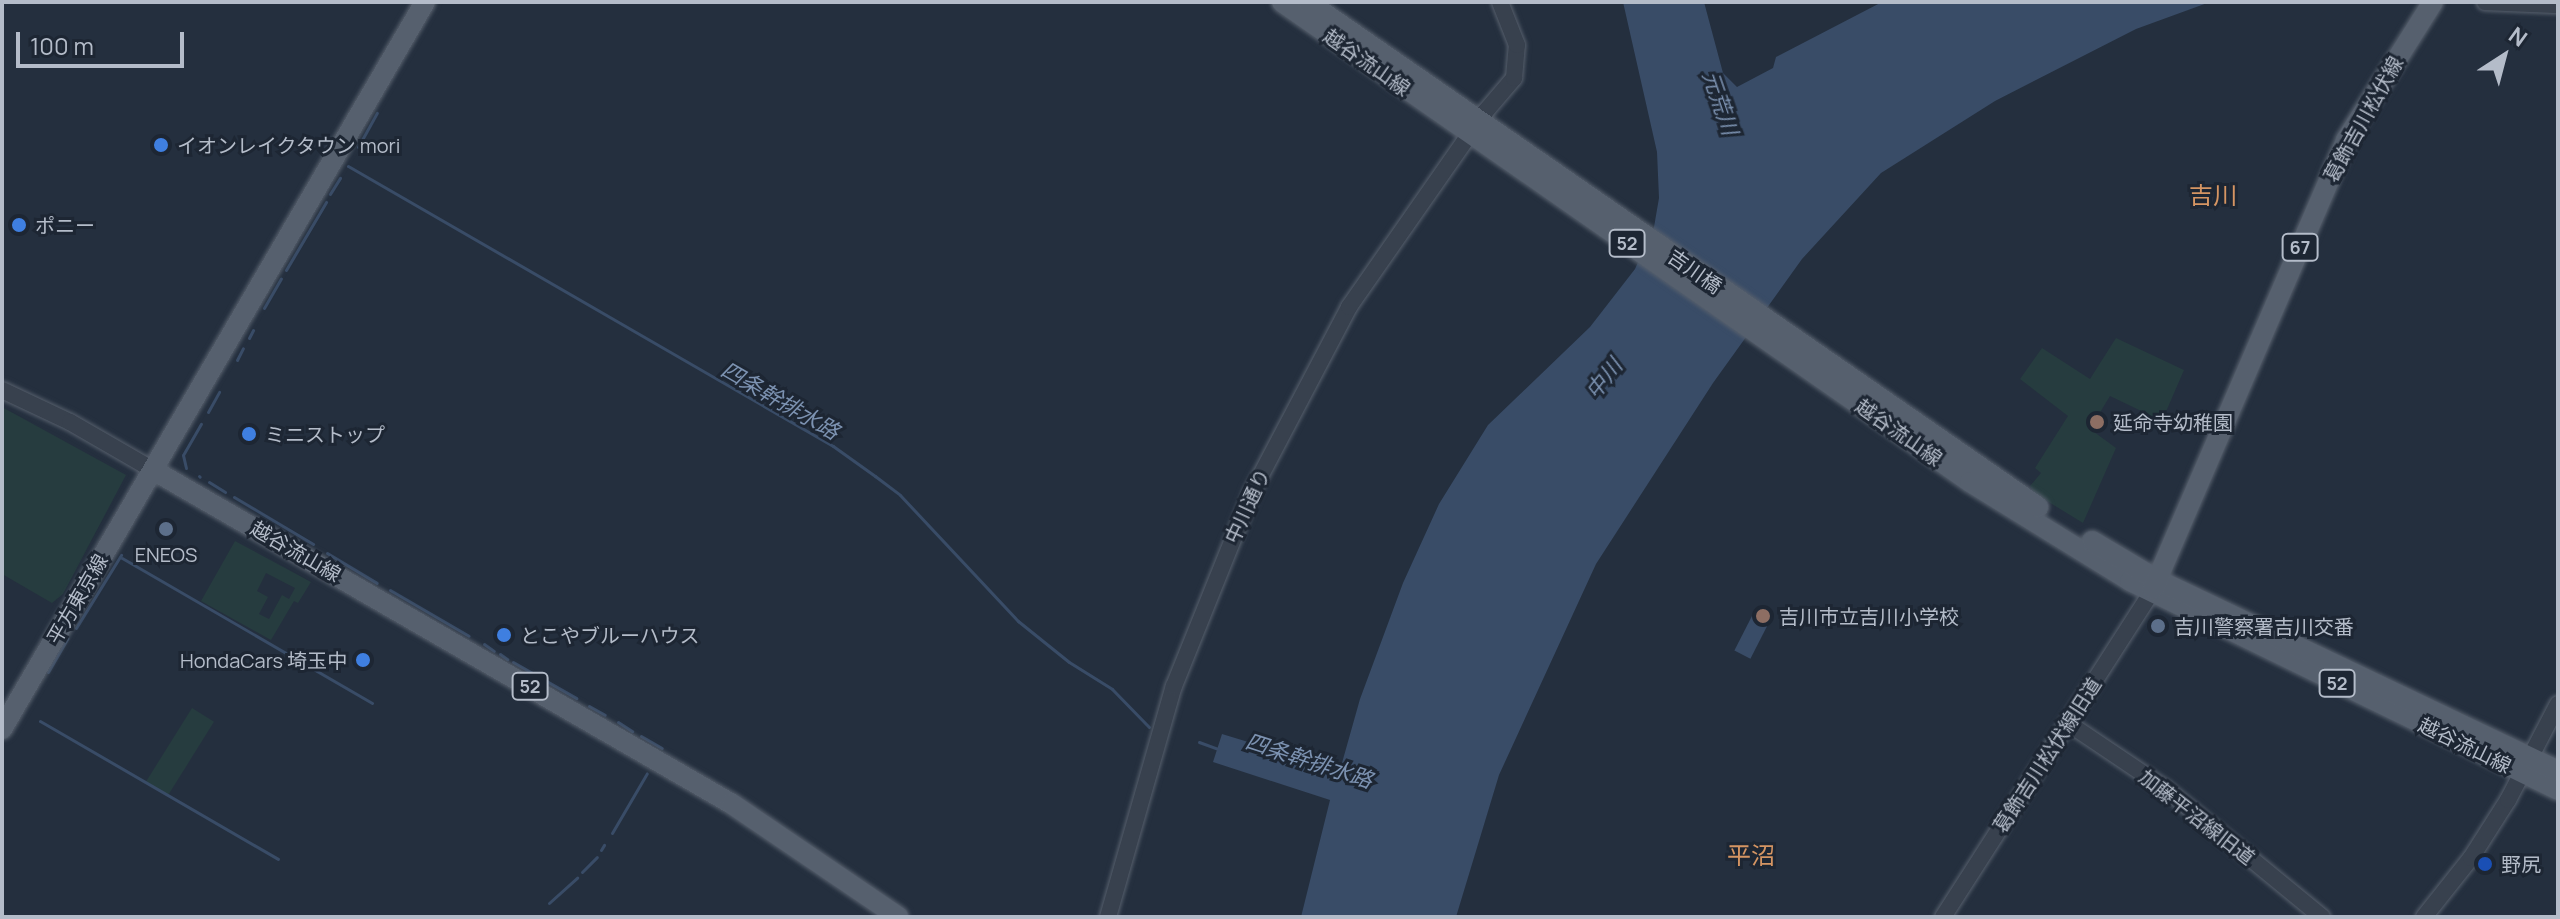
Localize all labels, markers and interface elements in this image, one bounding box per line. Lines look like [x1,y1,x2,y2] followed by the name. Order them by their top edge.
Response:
[20,16,188,66] scale bar
[2464,16,2544,96] north arrow
[2503,20,2533,53] text: N
[1319,23,1415,101] street label: 越谷流山線
[30,29,94,62] text: 100 m
[2319,52,2407,186] street label: 葛飾吉川松伏線
[1697,68,1743,138] water label: 元荒川
[177,133,402,157] place label: イオンレイクタウン mori
[152,136,170,154] marker: イオンレイクタウン mori
[2189,181,2237,209] district label: 吉川
[35,213,95,237] place label: ポニー
[10,216,28,234] marker: ポニー
[1607,229,1647,257] road number: 52
[2280,233,2320,261] road number: 67
[1664,244,1726,298] street label: 吉川橋
[1580,354,1628,404] water label: 中川
[716,357,844,445] water label: 四条幹排水路
[1851,393,1947,471] street label: 越谷流山線
[2113,410,2233,434] place label: 延命寺幼稚園
[2088,413,2106,431] marker: 延命寺幼稚園
[265,422,385,446] place label: ミニストップ
[240,425,258,443] marker: ミニストップ
[1219,465,1275,547] street label: 中川通り
[247,516,345,586] street label: 越谷流山線
[157,520,175,538] marker: ENEOS
[135,542,197,566] place label: ENEOS
[42,550,112,648] street label: 平方東京線
[1779,604,1959,628] place label: 吉川市立吉川小学校
[1754,607,1772,625] marker: 吉川市立吉川小学校
[2174,614,2354,638] place label: 吉川警察署吉川交番
[2149,617,2167,635] marker: 吉川警察署吉川交番
[520,623,700,647] place label: とこやブルーハウス
[495,626,513,644] marker: とこやブルーハウス
[180,648,347,672] place label: HondaCars 埼玉中
[354,651,372,669] marker: HondaCars 埼玉中
[2317,669,2357,697] road number: 52
[510,672,550,700] road number: 52
[1988,673,2106,837] street label: 葛飾吉川松伏線旧道
[2415,712,2515,778] street label: 越谷流山線
[1242,728,1376,794] water label: 四条幹排水路
[2134,764,2260,870] street label: 加藤平沼線旧道
[1727,841,1775,869] district label: 平沼
[2501,852,2541,876] place label: 野尻
[2476,855,2494,873] marker: 野尻

